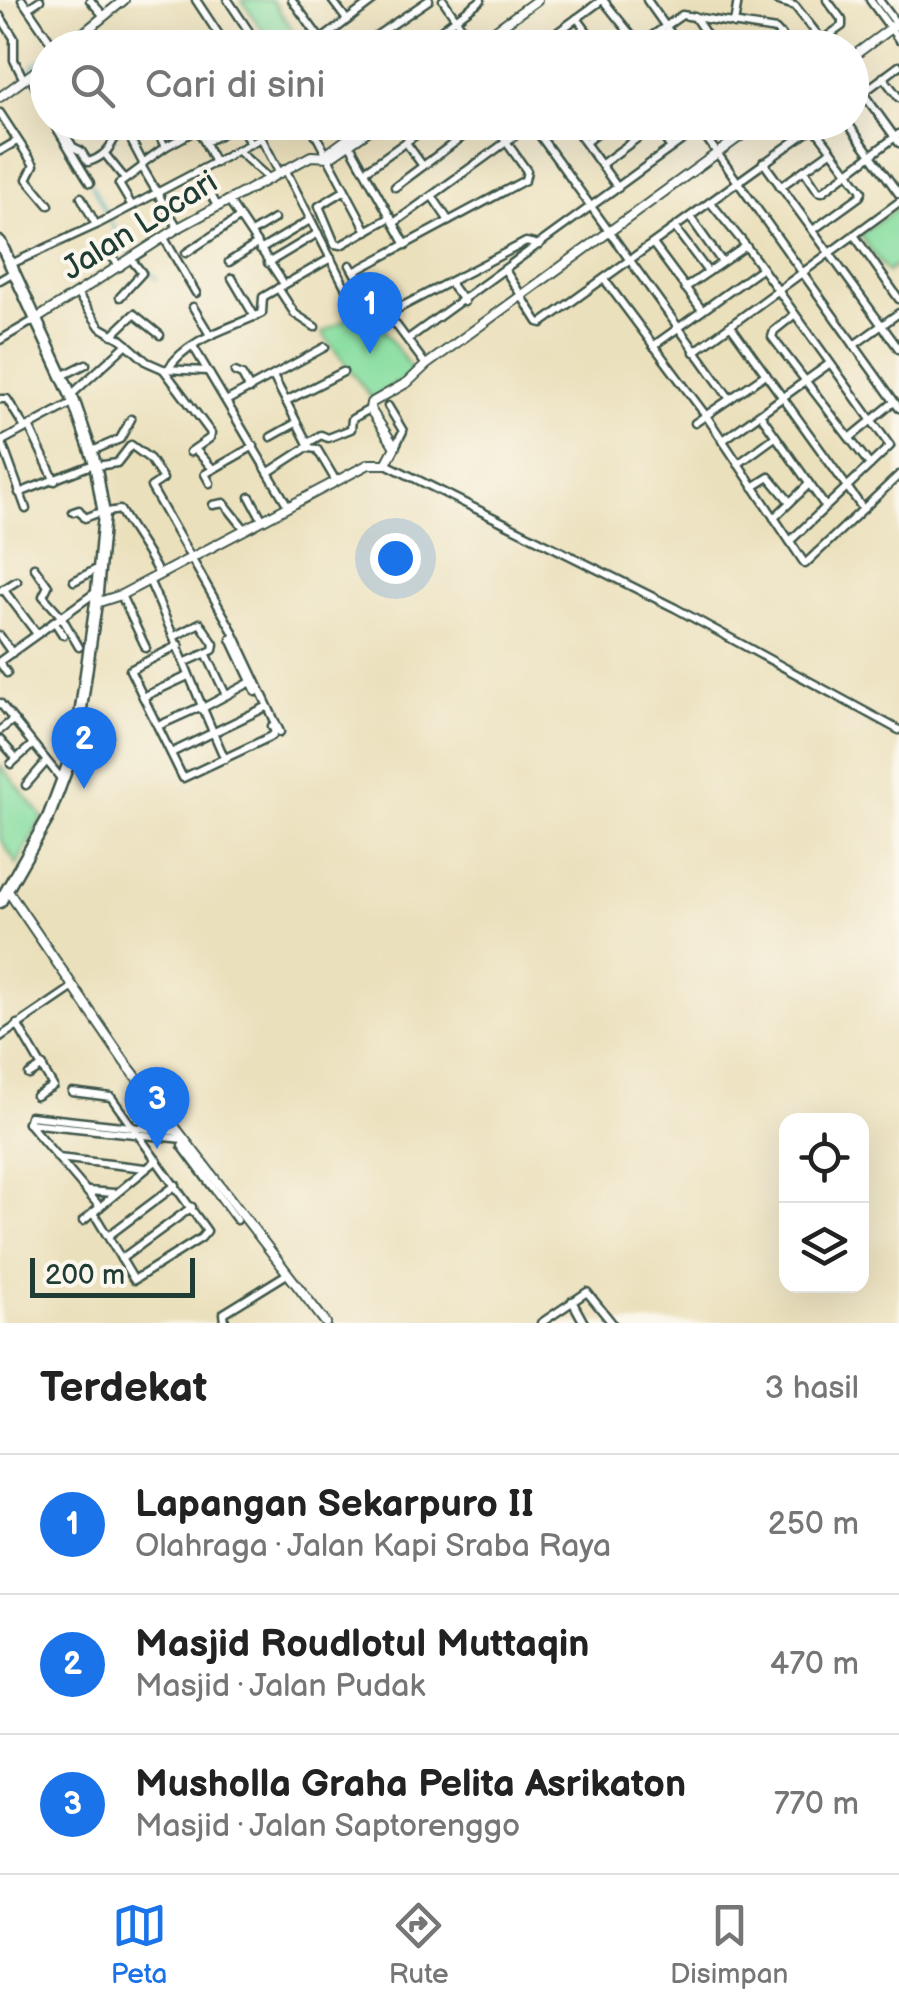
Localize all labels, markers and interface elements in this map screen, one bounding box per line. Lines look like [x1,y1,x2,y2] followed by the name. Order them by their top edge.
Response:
[30,30,869,140] search box
[65,58,120,113] icon: search
[145,63,325,108] text: Cari di sini
[55,163,225,289] street label: Jalan Locari
[338,272,402,354] pin: 1
[370,533,421,584] your location
[52,706,116,789] pin: 2
[124,1066,190,1149] pin: 3
[779,1113,869,1293] map controls
[779,1113,869,1203] button: locate
[779,1203,869,1293] button: layers
[30,1253,195,1298] scale bar
[45,1259,125,1292] text: 200 m
[40,1363,207,1414] text: Terdekat
[764,1369,859,1408] text: 3 hasil
[135,1482,534,1527] text: Lapangan Sekarpuro II
[66,1505,79,1544] text: 1
[768,1505,859,1544] text: 250 m
[135,1527,611,1566] text: Olahraga · Jalan Kapi Sraba Raya
[135,1622,589,1667] text: Masjid Roudlotul Muttaqin
[63,1645,82,1684] text: 2
[770,1645,859,1684] text: 470 m
[135,1667,425,1706] text: Masjid · Jalan Pudak
[135,1762,686,1807] text: Musholla Graha Pelita Asrikaton
[63,1785,82,1824] text: 3
[774,1785,859,1824] text: 770 m
[135,1807,520,1846] text: Masjid · Jalan Saptorenggo
[111,1898,167,1991] tab: Peta
[389,1898,449,1991] tab: Rute
[670,1898,788,1991] tab: Disimpan

